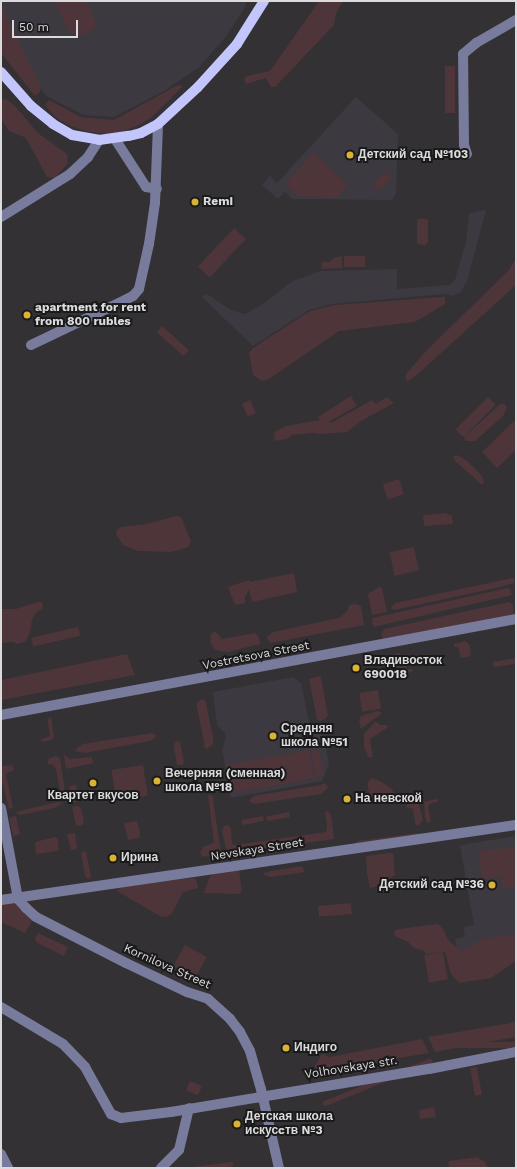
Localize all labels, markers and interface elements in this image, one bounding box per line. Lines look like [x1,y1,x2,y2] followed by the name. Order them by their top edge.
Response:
[14,12,80,38] scale bar
[19,20,49,34] text: 50 m
[358,148,468,162] place label: Детский сад №103
[345,150,355,160] marker: Детский сад №103
[203,195,233,209] place label: Remi
[190,197,200,207] marker: Remi
[35,301,146,329] place label: apartment for rent from 800 rubles
[22,310,32,320] marker: apartment for rent from 800 rubles
[201,639,311,673] street label: Vostretsova Street
[364,654,442,682] place label: Владивосток 690018
[351,663,361,673] marker: Владивосток 690018
[281,722,348,750] place label: Средняя школа №51
[268,731,278,741] marker: Средняя школа №51
[165,767,285,795] place label: Вечерняя (сменная) школа №18
[152,776,162,786] marker: Вечерняя (сменная) школа №18
[88,778,98,788] marker: Квартет вкусов
[47,789,139,803] place label: Квартет вкусов
[355,792,422,806] place label: На невской
[342,794,352,804] marker: На невской
[209,836,305,864] street label: Nevskaya Street
[121,851,158,865] place label: Ирина
[108,853,118,863] marker: Ирина
[379,878,484,892] place label: Детский сад №36
[487,880,497,890] marker: Детский сад №36
[121,941,213,993] street label: Kornilova Street
[294,1041,337,1055] place label: Индиго
[281,1043,291,1053] marker: Индиго
[304,1054,398,1082] street label: Volhovskaya str.
[245,1110,333,1138] place label: Детская школа искусcтв №3
[232,1119,242,1129] marker: Детская школа искусcтв №3

